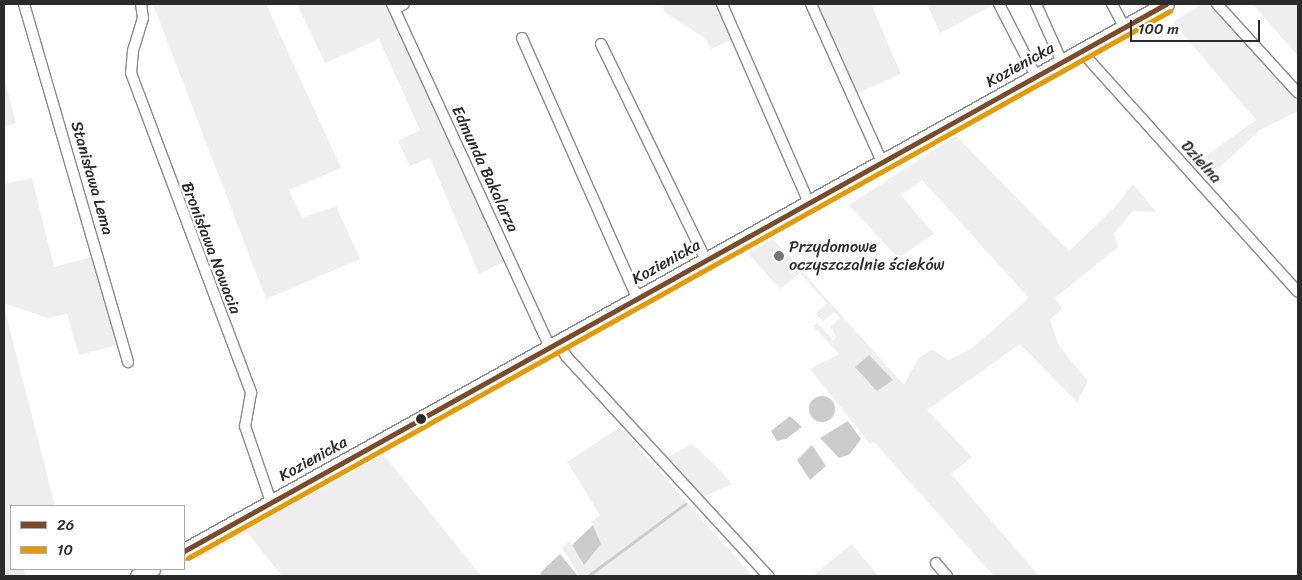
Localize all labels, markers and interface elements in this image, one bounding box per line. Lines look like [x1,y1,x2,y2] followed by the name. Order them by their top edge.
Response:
[1132,10,1262,42] scale bar
[1138,16,1179,42] text: 100 m
[982,38,1058,92] street label: Kozienicka
[447,103,523,235] street label: Edmunda Bakalarza
[67,119,117,237] street label: Stanisława Lema
[1177,137,1225,187] street label: Dzielna
[177,179,245,317] street label: Bronisława Nowacia
[628,235,704,289] street label: Kozienicka
[789,237,945,275] place label: Przydomowe oczyszczalnie ścieków
[773,250,785,262] marker: Przydomowe oczyszczalnie ścieków
[416,414,426,424] unlabelled marker
[275,432,351,486] street label: Kozienicka
[10,505,185,570] legend
[57,512,74,538] text: 26
[57,537,73,563] text: 10

